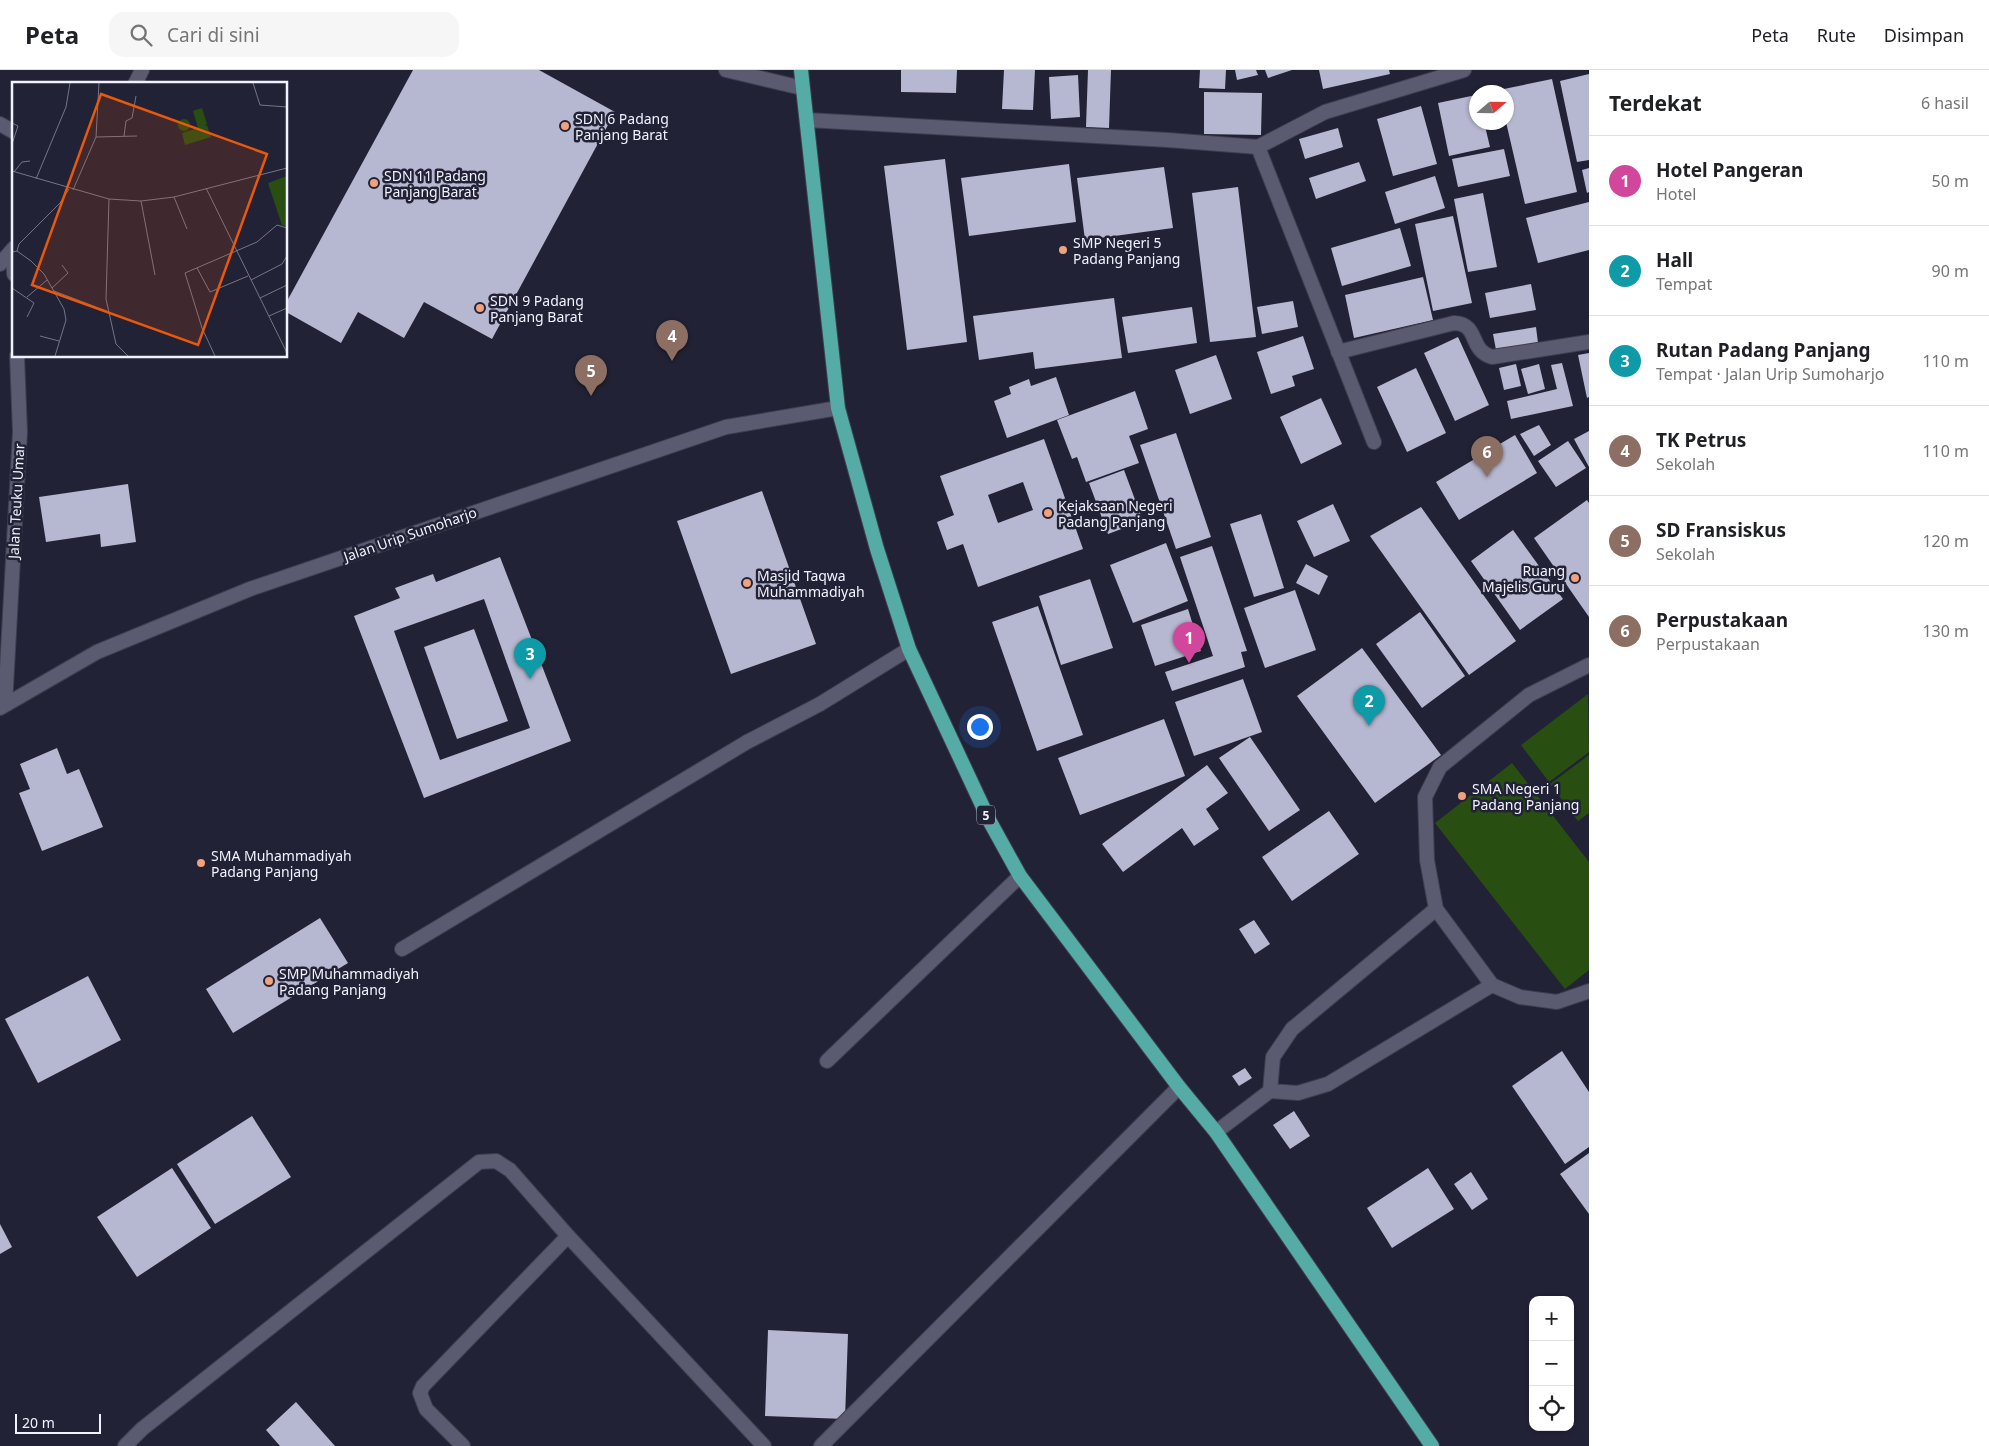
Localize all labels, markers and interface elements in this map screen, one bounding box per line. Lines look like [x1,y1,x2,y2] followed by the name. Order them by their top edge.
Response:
[109,12,459,57] search box
[25,18,79,51] text: Peta
[127,21,155,49] icon: search
[167,22,260,48] text: Cari di sini
[1751,23,1789,47] text: Peta
[1817,23,1856,47] text: Rute
[1884,23,1964,47] text: Disimpan
[12,82,288,358] inset map
[1469,85,1514,130] north arrow
[1609,89,1702,117] text: Terdekat
[1921,92,1969,114] text: 6 hasil
[575,109,669,144] place label: SDN 6 Padang Panjang Barat
[559,120,571,132] marker: SDN 6 Padang Panjang Barat
[1656,157,1803,183] text: Hotel Pangeran
[384,166,486,201] place label: SDN 11 Padang Panjang Barat
[1620,170,1630,192] text: 1
[1932,170,1969,192] text: 50 m
[368,177,380,189] marker: SDN 11 Padang Panjang Barat
[1656,183,1696,205] text: Hotel
[1073,233,1180,268] place label: SMP Negeri 5 Padang Panjang
[1057,244,1069,256] marker: SMP Negeri 5 Padang Panjang
[1656,247,1693,273] text: Hall
[1620,260,1630,282] text: 2
[1932,260,1969,282] text: 90 m
[1656,273,1712,295] text: Tempat
[490,291,584,326] place label: SDN 9 Padang Panjang Barat
[474,302,486,314] marker: SDN 9 Padang Panjang Barat
[656,320,688,361] pin: 4
[1656,337,1871,363] text: Rutan Padang Panjang
[1620,350,1630,372] text: 3
[1922,350,1969,372] text: 110 m
[575,355,607,396] pin: 5
[1656,363,1884,385] text: Tempat · Jalan Urip Sumoharjo
[1656,427,1746,453] text: TK Petrus
[1471,436,1503,477] pin: 6
[1620,440,1630,462] text: 4
[1922,440,1969,462] text: 110 m
[3,443,29,561] street label: Jalan Teuku Umar
[1656,453,1715,475] text: Sekolah
[1058,496,1173,531] place label: Kejaksaan Negeri Padang Panjang
[339,502,479,566] street label: Jalan Urip Sumoharjo
[1042,507,1054,519] marker: Kejaksaan Negeri Padang Panjang
[1656,517,1786,543] text: SD Fransiskus
[1620,530,1630,552] text: 5
[1922,530,1969,552] text: 120 m
[1656,543,1715,565] text: Sekolah
[1482,561,1565,596] place label: Ruang Majelis Guru
[757,566,865,601] place label: Masjid Taqwa Muhammadiyah
[1569,572,1581,584] marker: Ruang Majelis Guru
[741,577,753,589] marker: Masjid Taqwa Muhammadiyah
[1656,607,1788,633] text: Perpustakaan
[1620,620,1630,642] text: 6
[1922,620,1969,642] text: 130 m
[1173,622,1205,663] pin: 1
[1656,633,1760,655] text: Perpustakaan
[514,638,546,679] pin: 3
[1353,685,1385,726] pin: 2
[967,714,993,740] your location
[1472,779,1579,814] place label: SMA Negeri 1 Padang Panjang
[1456,790,1468,802] marker: SMA Negeri 1 Padang Panjang
[977,806,995,824] road number: 5
[211,846,352,881] place label: SMA Muhammadiyah Padang Panjang
[195,857,207,869] marker: SMA Muhammadiyah Padang Panjang
[279,964,419,999] place label: SMP Muhammadiyah Padang Panjang
[263,975,275,987] marker: SMP Muhammadiyah Padang Panjang
[1529,1296,1574,1431] map controls
[1529,1296,1574,1341] button: +
[1529,1341,1574,1386] button: −
[1529,1386,1574,1431] button: locate
[15,1411,101,1434] scale bar
[22,1413,55,1432] text: 20 m

